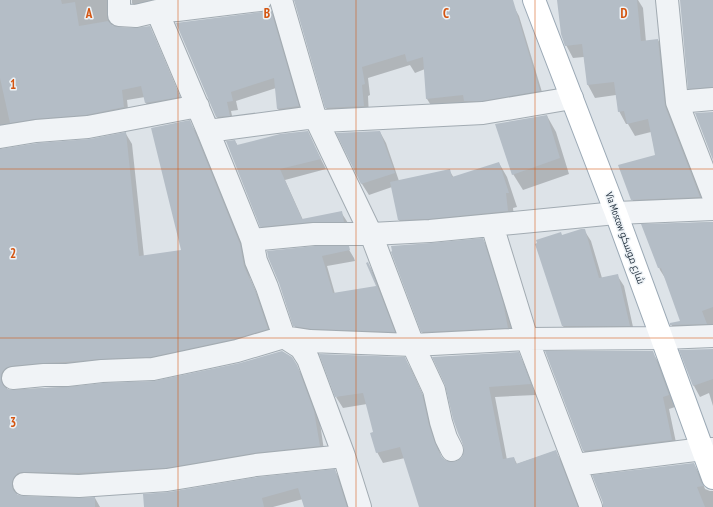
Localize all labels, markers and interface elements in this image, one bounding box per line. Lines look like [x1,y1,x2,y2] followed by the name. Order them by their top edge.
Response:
[85,5,93,22] text: A
[264,5,270,22] text: B
[443,5,449,22] text: C
[621,5,628,22] text: D
[10,76,16,93] text: 1
[602,189,648,286] street label: Via Moscow شارع موسكو
[10,245,16,262] text: 2
[10,414,16,431] text: 3

